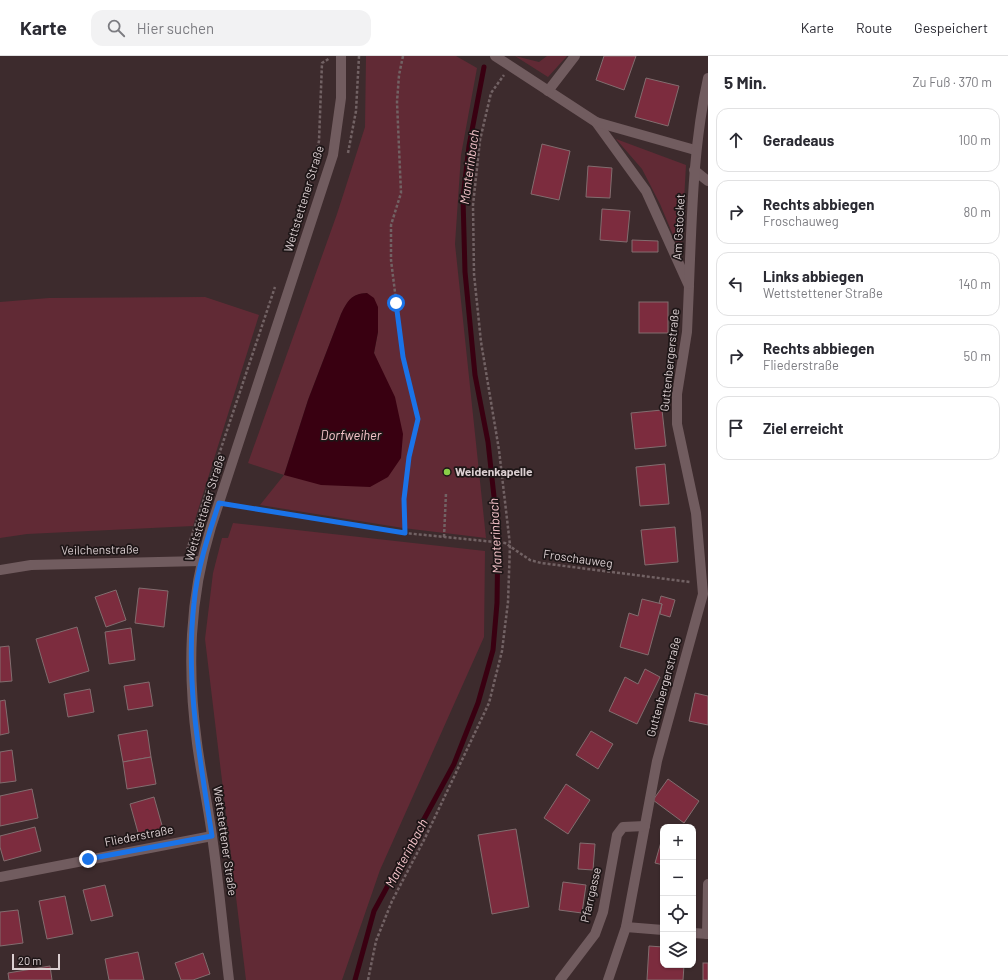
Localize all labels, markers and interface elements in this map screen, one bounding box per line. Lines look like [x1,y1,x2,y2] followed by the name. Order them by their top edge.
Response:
[91,10,371,46] search box
[20,16,67,39] text: Karte
[105,17,127,39] icon: search
[137,19,214,37] text: Hier suchen
[801,19,834,36] text: Karte
[856,19,892,36] text: Route
[914,19,988,36] text: Gespeichert
[724,72,767,92] text: 5 Min.
[912,74,992,90] text: Zu Fuß · 370 m
[456,128,482,206] water label: Manterinbach
[725,129,747,151] icon: ahead
[763,131,834,149] text: Geradeaus
[958,132,991,148] text: 100 m
[280,144,326,254] street label: Wettstettener Straße
[669,194,687,260] street label: Am Gstocket
[763,195,874,213] text: Rechts abbiegen
[725,201,747,223] icon: right
[964,204,991,220] text: 80 m
[763,213,839,229] text: Froschauweg
[763,267,864,285] text: Links abbiegen
[725,273,747,295] icon: left
[959,276,991,292] text: 140 m
[763,285,883,301] text: Wettstettener Straße
[387,294,405,312] route start
[657,308,681,412] street label: Guttenbergerstraße
[763,339,874,357] text: Rechts abbiegen
[725,345,747,367] icon: right
[964,348,991,364] text: 50 m
[763,357,839,373] text: Fliederstraße
[725,417,747,439] icon: arrive
[763,419,844,437] text: Ziel erreicht
[321,427,382,443] water label: Dorfweiher
[181,453,227,563] street label: Wettstettener Straße
[455,464,533,478] place label: Weidenkapelle
[442,467,452,477] marker: Weidenkapelle
[485,498,505,574] water label: Manterinbach
[61,541,139,557] street label: Veilchenstraße
[543,546,614,570] street label: Froschauweg
[643,635,683,738] street label: Guttenbergerstraße
[211,785,241,897] street label: Wettstettener Straße
[381,816,431,890] water label: Manterinbach
[103,821,175,849] street label: Fliederstraße
[660,824,696,968] map controls
[660,824,696,860] button: +
[79,850,97,868] route end
[660,860,696,896] button: −
[577,866,603,924] street label: Pfarrgasse
[660,896,696,932] button: locate
[660,932,696,968] button: layers
[12,952,60,971] scale bar
[18,954,41,967] text: 20 m

